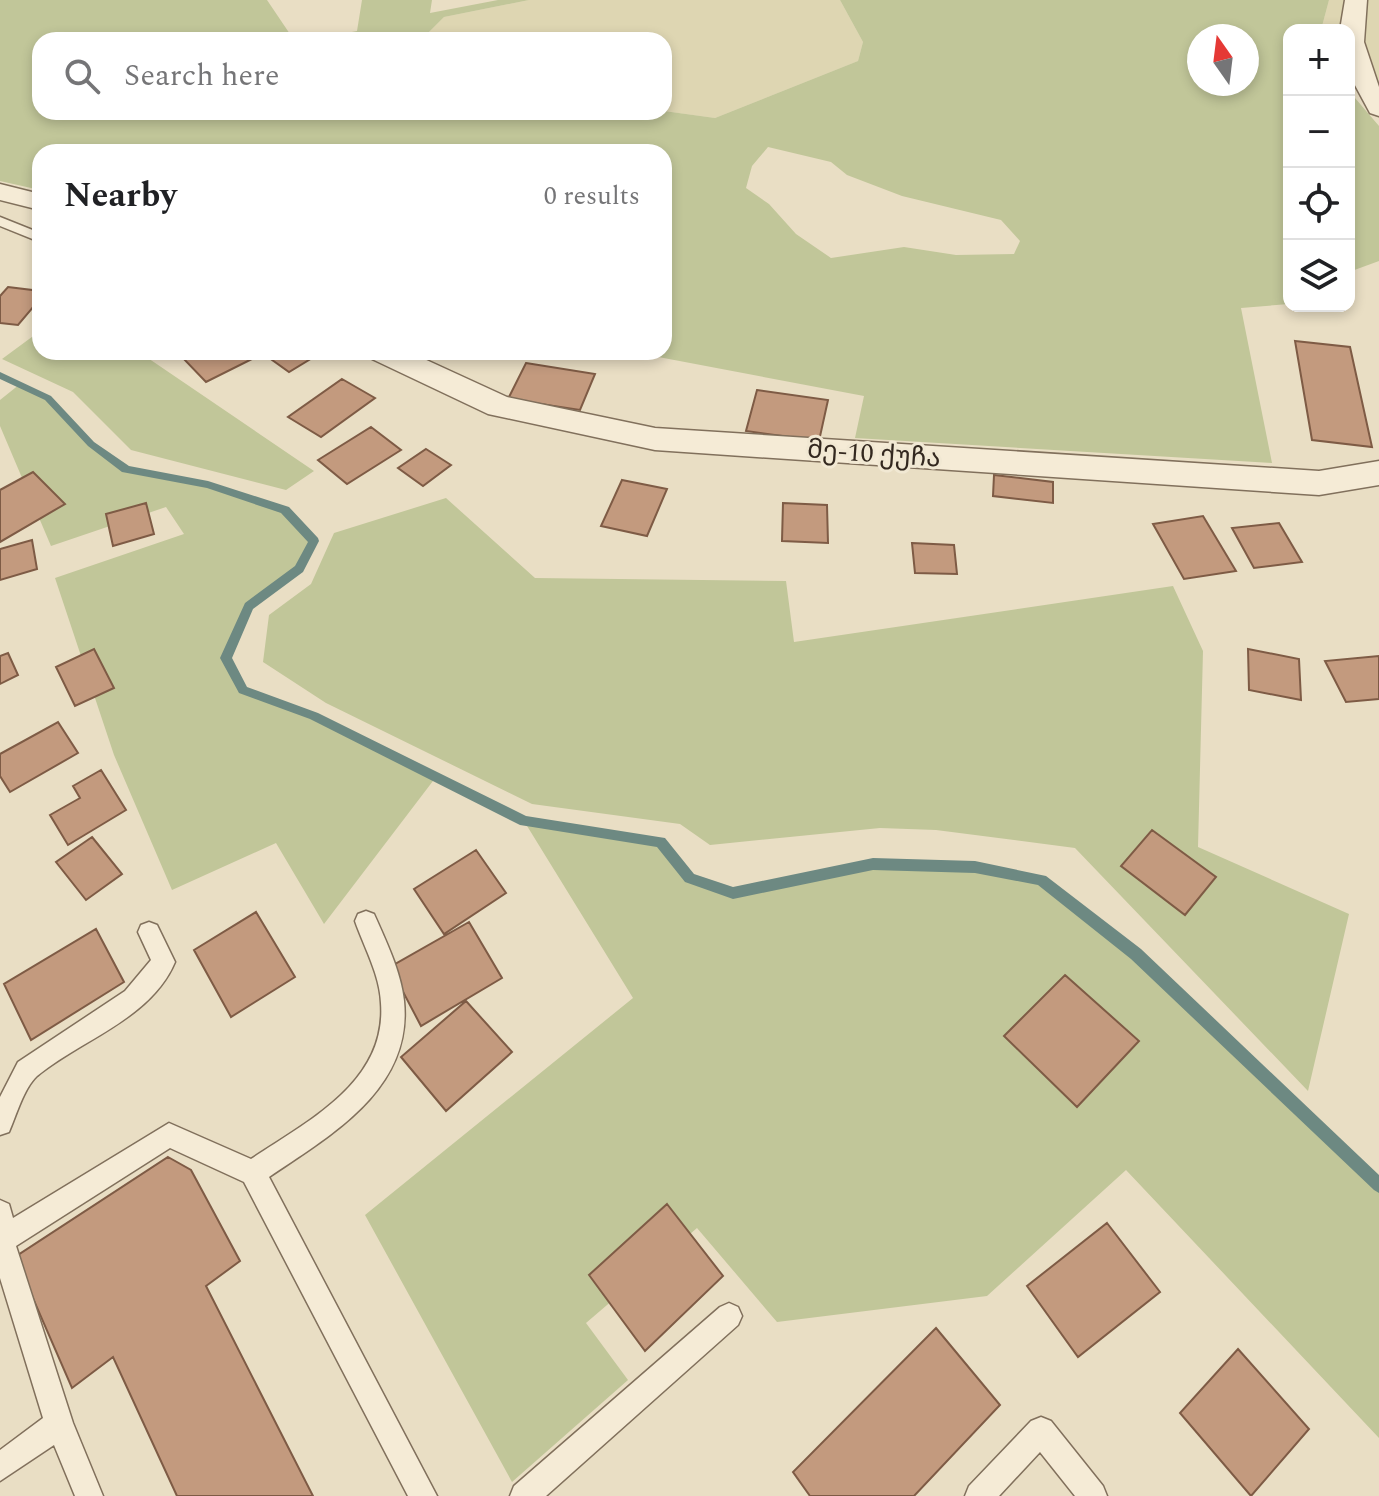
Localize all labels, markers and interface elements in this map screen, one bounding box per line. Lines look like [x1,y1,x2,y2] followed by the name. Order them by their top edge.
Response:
[1187,24,1259,96] north arrow
[1283,24,1355,312] map controls
[1283,24,1355,96] button: +
[32,32,672,120] search box
[124,53,280,99] text: Search here
[60,54,104,98] icon: search
[1283,96,1355,168] button: −
[1283,168,1355,240] button: locate
[64,170,177,222] text: Nearby
[544,176,640,216] text: 0 results
[1283,240,1355,312] button: layers
[806,429,942,479] street label: მე-10 ქუჩა

